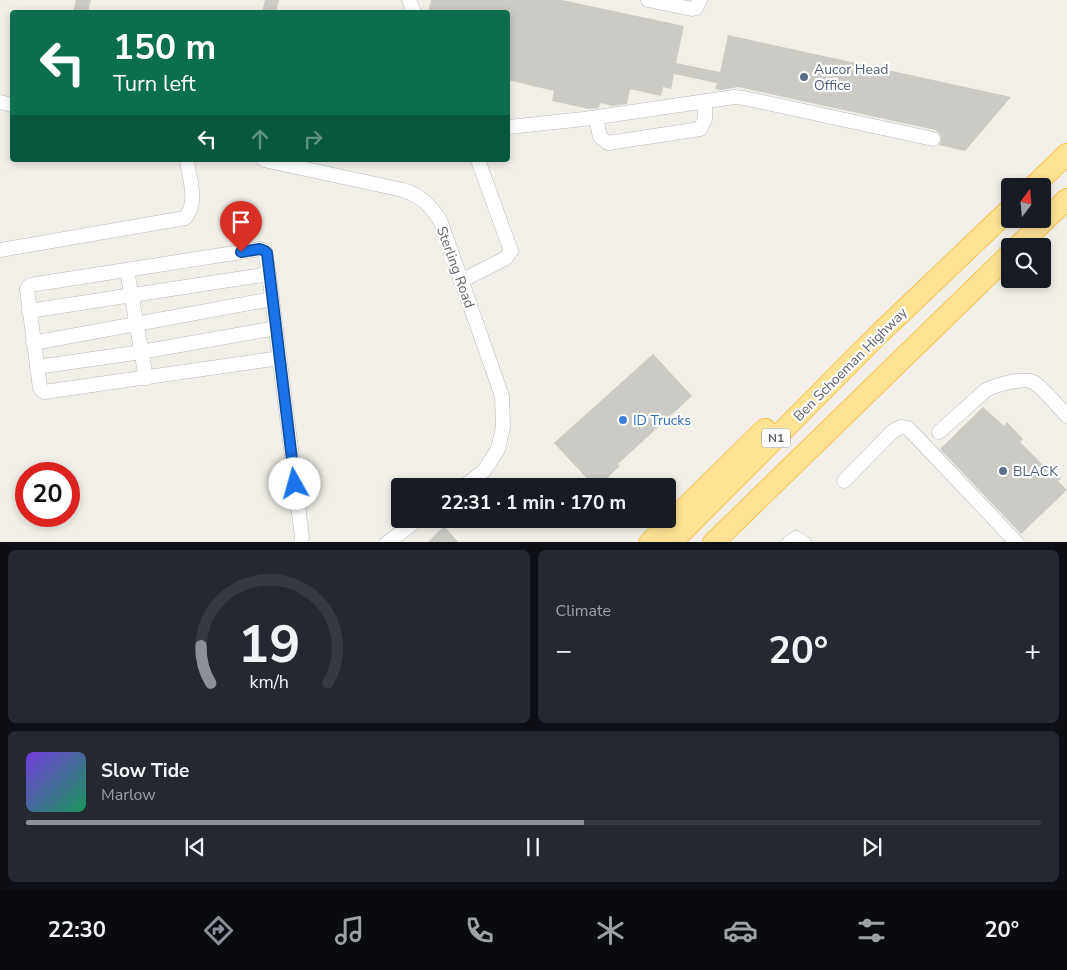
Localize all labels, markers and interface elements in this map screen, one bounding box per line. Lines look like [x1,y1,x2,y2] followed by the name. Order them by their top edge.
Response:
[113,24,216,71] text: 150 m
[30,30,95,95] icon: left
[814,60,888,95] place label: Aucor Head Office
[113,69,196,99] text: Turn left
[798,71,810,83] marker: Aucor Head Office
[193,125,221,153] icon: left
[246,125,274,153] icon: ahead
[299,125,327,153] icon: right
[1001,178,1051,228] north arrow
[1001,178,1051,288] map controls
[220,201,262,252] pin
[227,208,255,236] icon: arrive
[432,224,479,311] street label: Sterling Road
[1001,238,1051,288] button: search
[789,303,912,425] street label: Ben Schoeman Highway
[633,411,691,430] place label: ID Trucks
[617,414,629,426] marker: ID Trucks
[762,428,790,448] road number: N1
[268,457,320,509] position arrow
[15,462,80,527] speed limit sign: 20
[1013,462,1058,481] place label: BLACK
[997,465,1009,477] marker: BLACK
[441,490,626,516] text: 22:31 · 1 min · 170 m
[556,600,611,622] text: Climate
[238,609,300,680] text: 19
[768,625,828,676] text: 20°
[556,632,572,670] text: −
[1024,632,1041,670] text: +
[249,670,288,694] text: km/h
[101,758,189,784] text: Slow Tide
[101,784,156,806] text: Marlow
[181,833,209,861] icon: previous
[519,833,547,861] icon: pause
[858,833,886,861] icon: next
[201,913,236,948] icon: directions
[332,913,367,948] icon: music
[462,913,497,948] icon: phone
[593,913,628,948] icon: climate
[723,913,758,948] icon: car
[854,913,889,948] icon: filters
[48,915,106,945] text: 22:30
[984,915,1019,945] text: 20°

